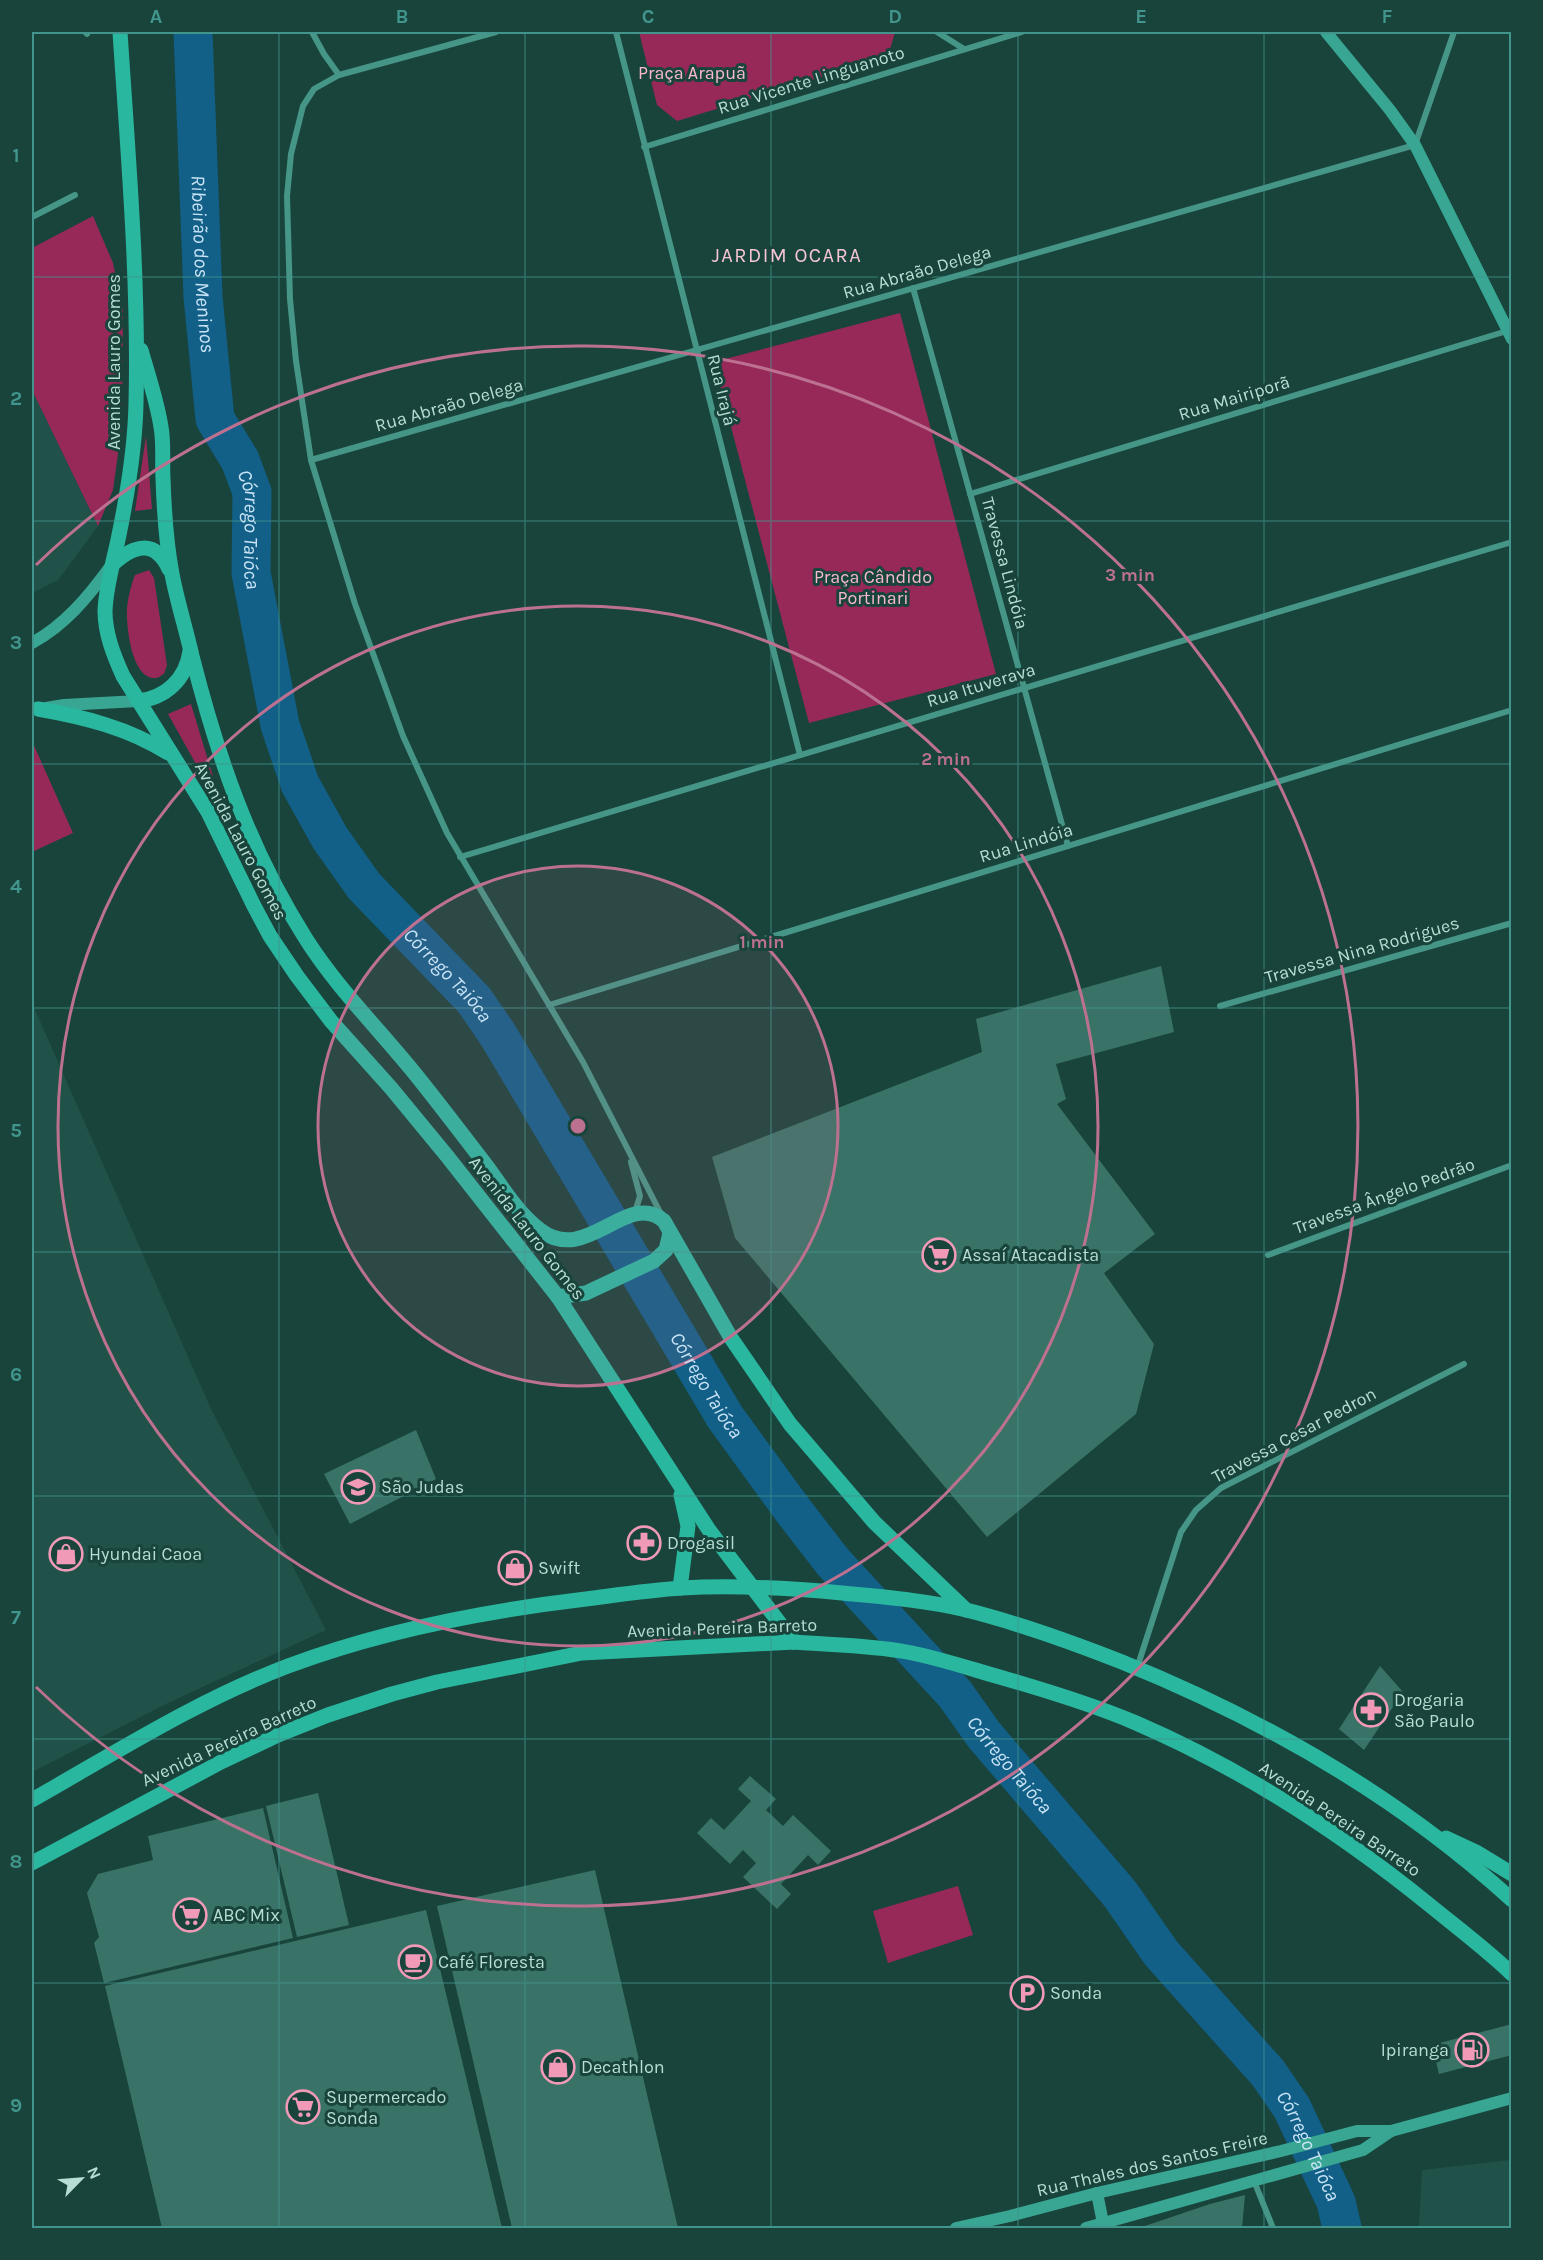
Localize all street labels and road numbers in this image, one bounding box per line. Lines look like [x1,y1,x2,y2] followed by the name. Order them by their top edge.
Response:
[715,41,907,119] street label: Rua Vicente Linguanoto
[840,240,994,304] street label: Rua Abraão Delega
[103,274,125,450] street label: Avenida Lauro Gomes
[702,352,742,428] street label: Rua Irajá
[1176,371,1292,425] street label: Rua Mairiporã
[372,373,526,437] street label: Rua Abraão Delega
[977,495,1033,631] street label: Travessa Lindóia
[924,658,1038,712] street label: Rua Ituverava
[190,758,292,924] street label: Avenida Lauro Gomes
[977,818,1075,868] street label: Rua Lindóia
[1262,912,1462,988] street label: Travessa Nina Rodrigues
[464,1152,590,1304] street label: Avenida Lauro Gomes
[1290,1153,1478,1239] street label: Travessa Ângelo Pedrão
[1208,1382,1380,1488] street label: Travessa Cesar Pedron
[627,1614,817,1642] street label: Avenida Pereira Barreto
[138,1691,320,1791] street label: Avenida Pereira Barreto
[1255,1757,1425,1881] street label: Avenida Pereira Barreto
[1034,2127,1270,2201] street label: Rua Thales dos Santos Freire

